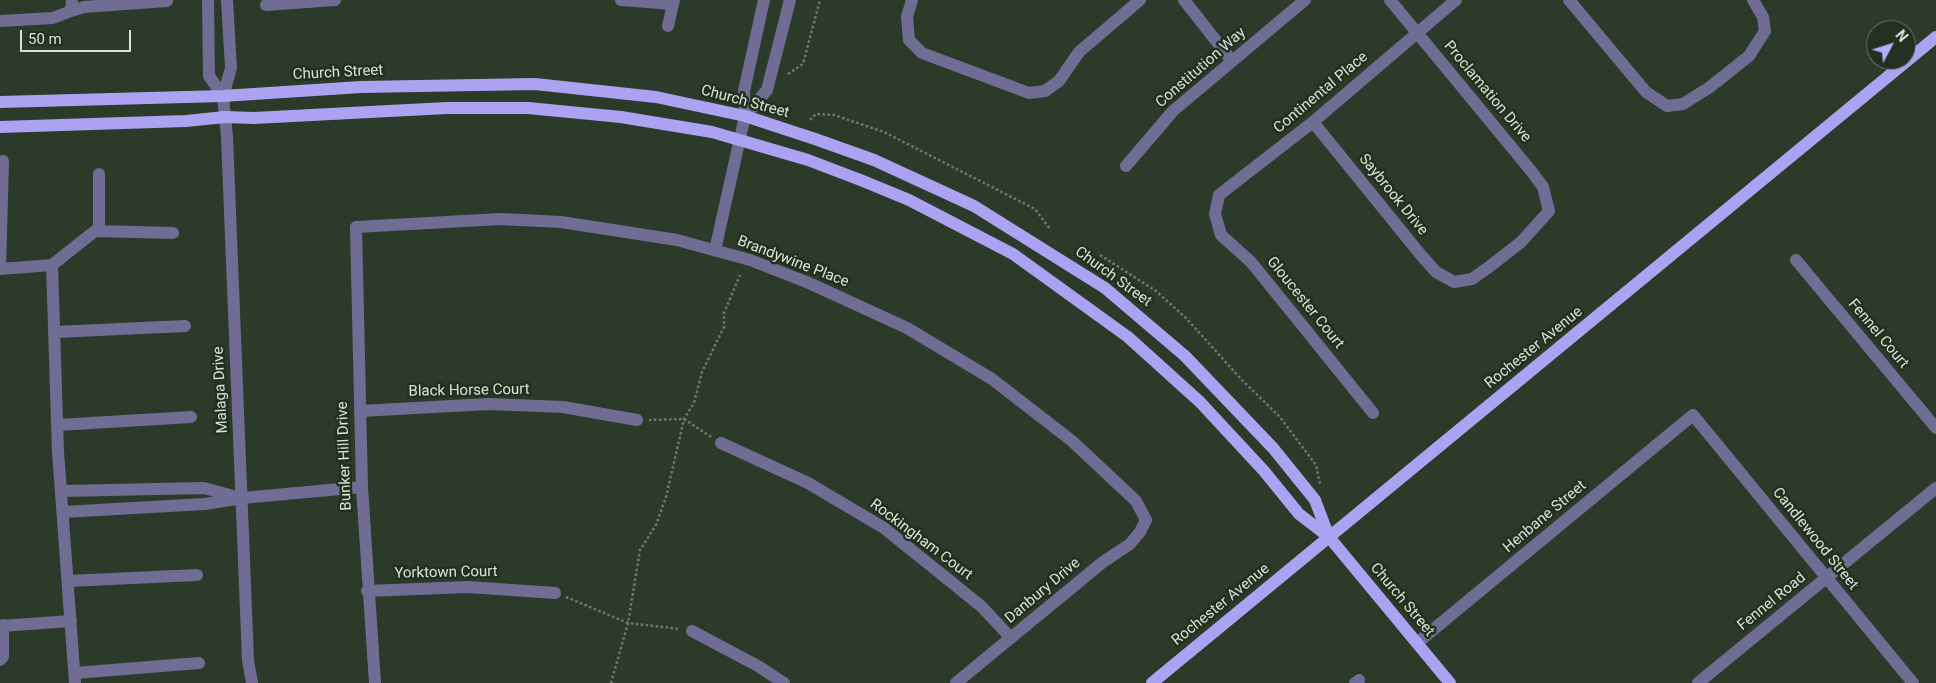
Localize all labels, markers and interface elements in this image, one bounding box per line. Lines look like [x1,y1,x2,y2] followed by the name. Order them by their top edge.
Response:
[22,20,134,52] scale bar
[1866,20,1916,70] north arrow
[1152,24,1250,112] street label: Constitution Way
[1892,27,1911,45] text: N
[28,30,62,48] text: 50 m
[1439,38,1535,146] street label: Proclamation Drive
[1270,48,1372,138] street label: Continental Place
[292,62,384,84] street label: Church Street
[699,82,791,122] street label: Church Street
[1355,151,1431,239] street label: Saybrook Drive
[735,232,851,292] street label: Brandywine Place
[1071,243,1155,311] street label: Church Street
[1262,253,1348,353] street label: Gloucester Court
[1844,296,1912,372] street label: Fennel Court
[1482,303,1586,393] street label: Rochester Avenue
[210,346,232,434] street label: Malaga Drive
[408,381,530,401] street label: Black Horse Court
[334,401,356,511] street label: Bunker Hill Drive
[1500,477,1590,557] street label: Henbane Street
[1768,484,1862,594] street label: Candlewood Street
[866,496,976,584] street label: Rockingham Court
[1002,554,1084,628] street label: Danbury Drive
[1366,559,1438,641] street label: Church Street
[1169,560,1273,650] street label: Rochester Avenue
[394,563,498,583] street label: Yorktown Court
[1734,569,1810,635] street label: Fennel Road

